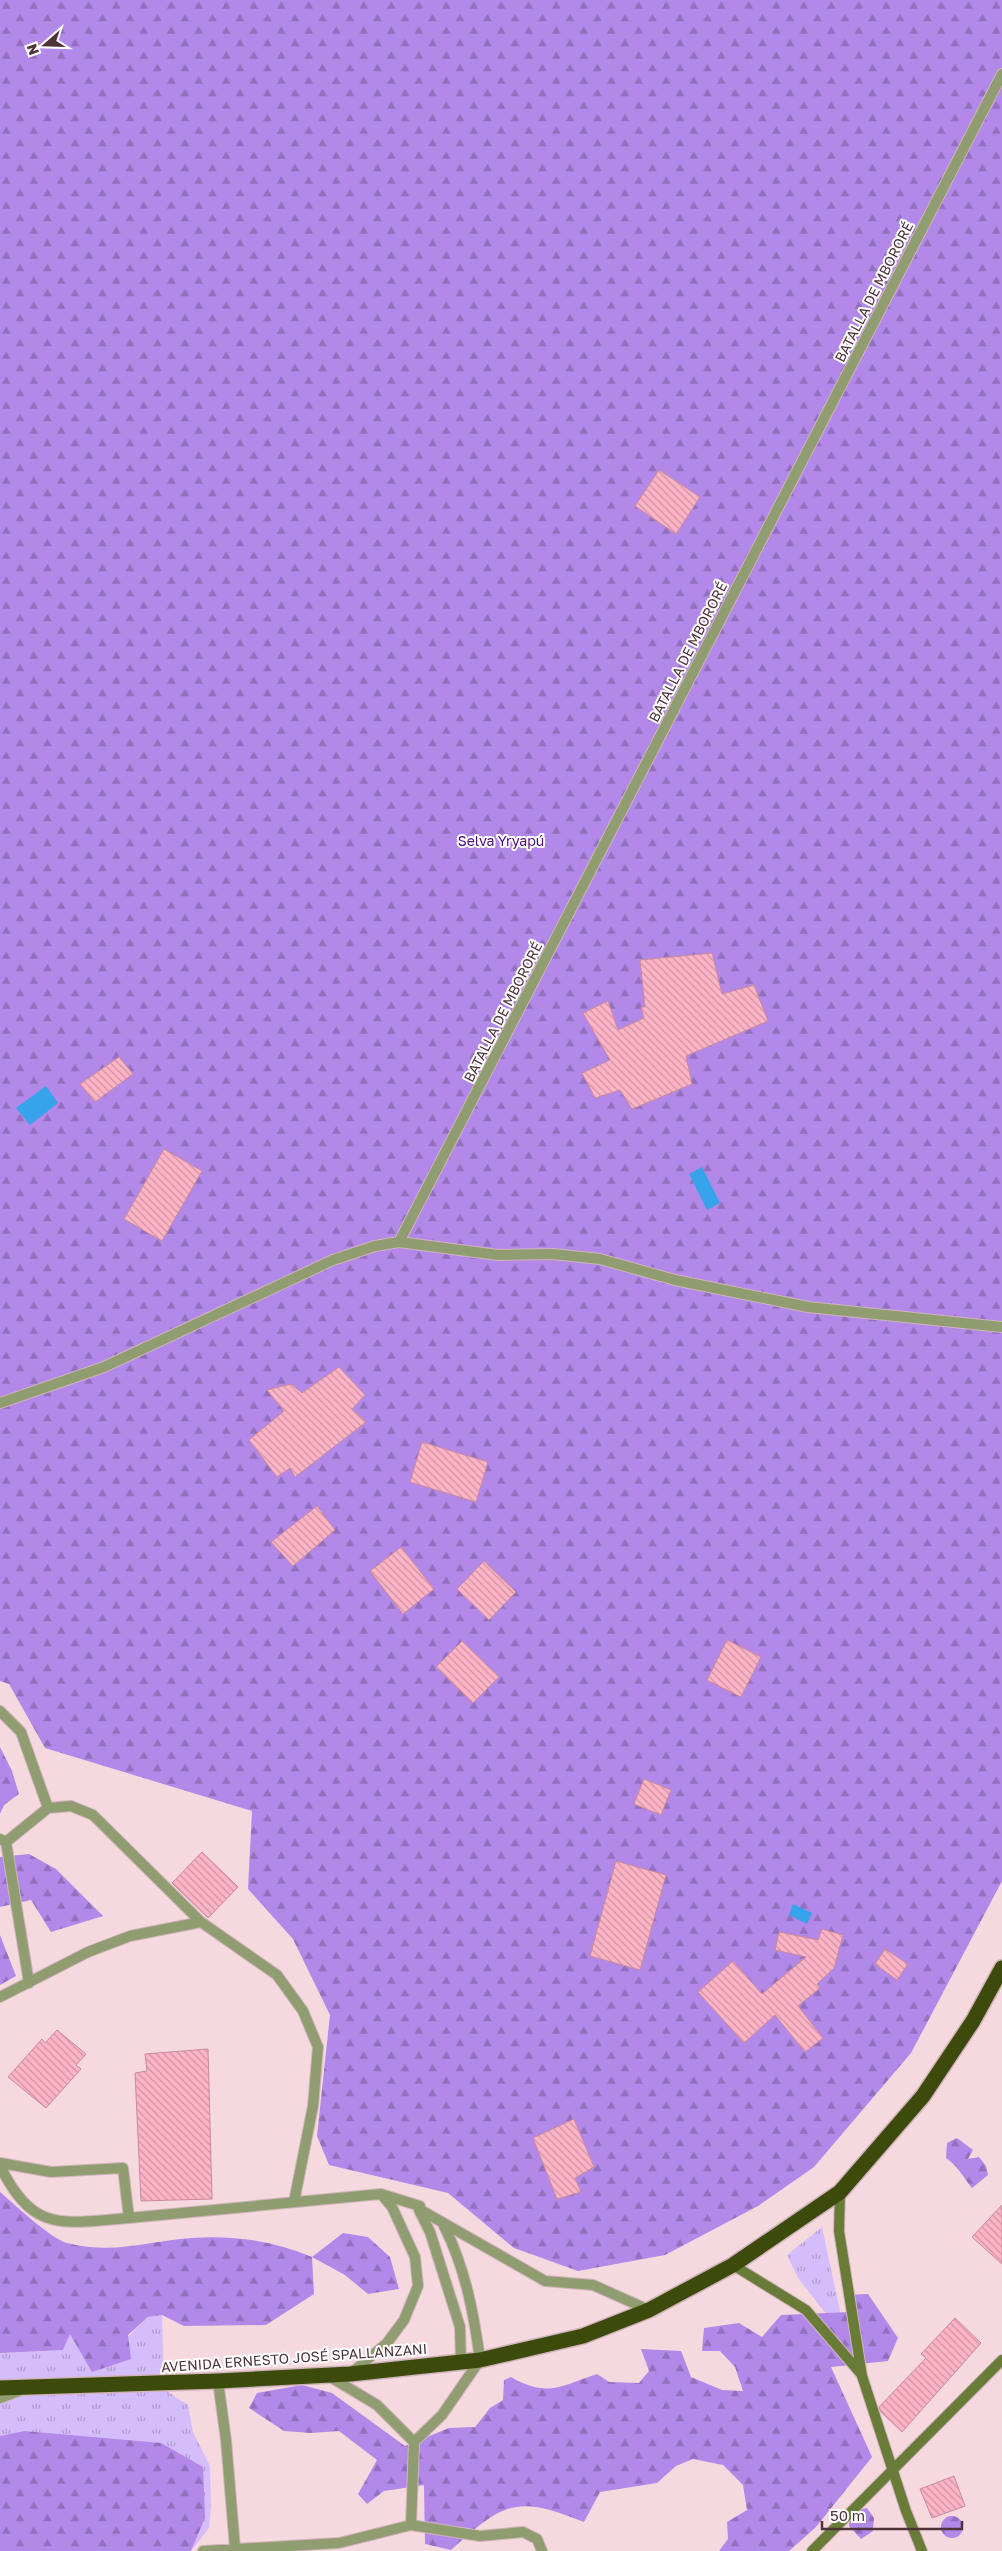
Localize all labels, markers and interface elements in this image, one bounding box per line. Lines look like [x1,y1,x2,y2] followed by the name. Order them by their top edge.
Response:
[20,20,70,70] north arrow
[23,42,42,58] text: N
[831,219,916,365] street label: BATALLA DE MBORORÉ
[645,579,730,725] street label: BATALLA DE MBORORÉ
[458,832,544,849] park label: Selva Yryapú
[460,939,545,1085] street label: BATALLA DE MBORORÉ
[160,2340,427,2375] street label: AVENIDA ERNESTO JOSÉ SPALLANZANI
[822,2498,962,2530] scale bar
[830,2506,865,2524] text: 50 m

